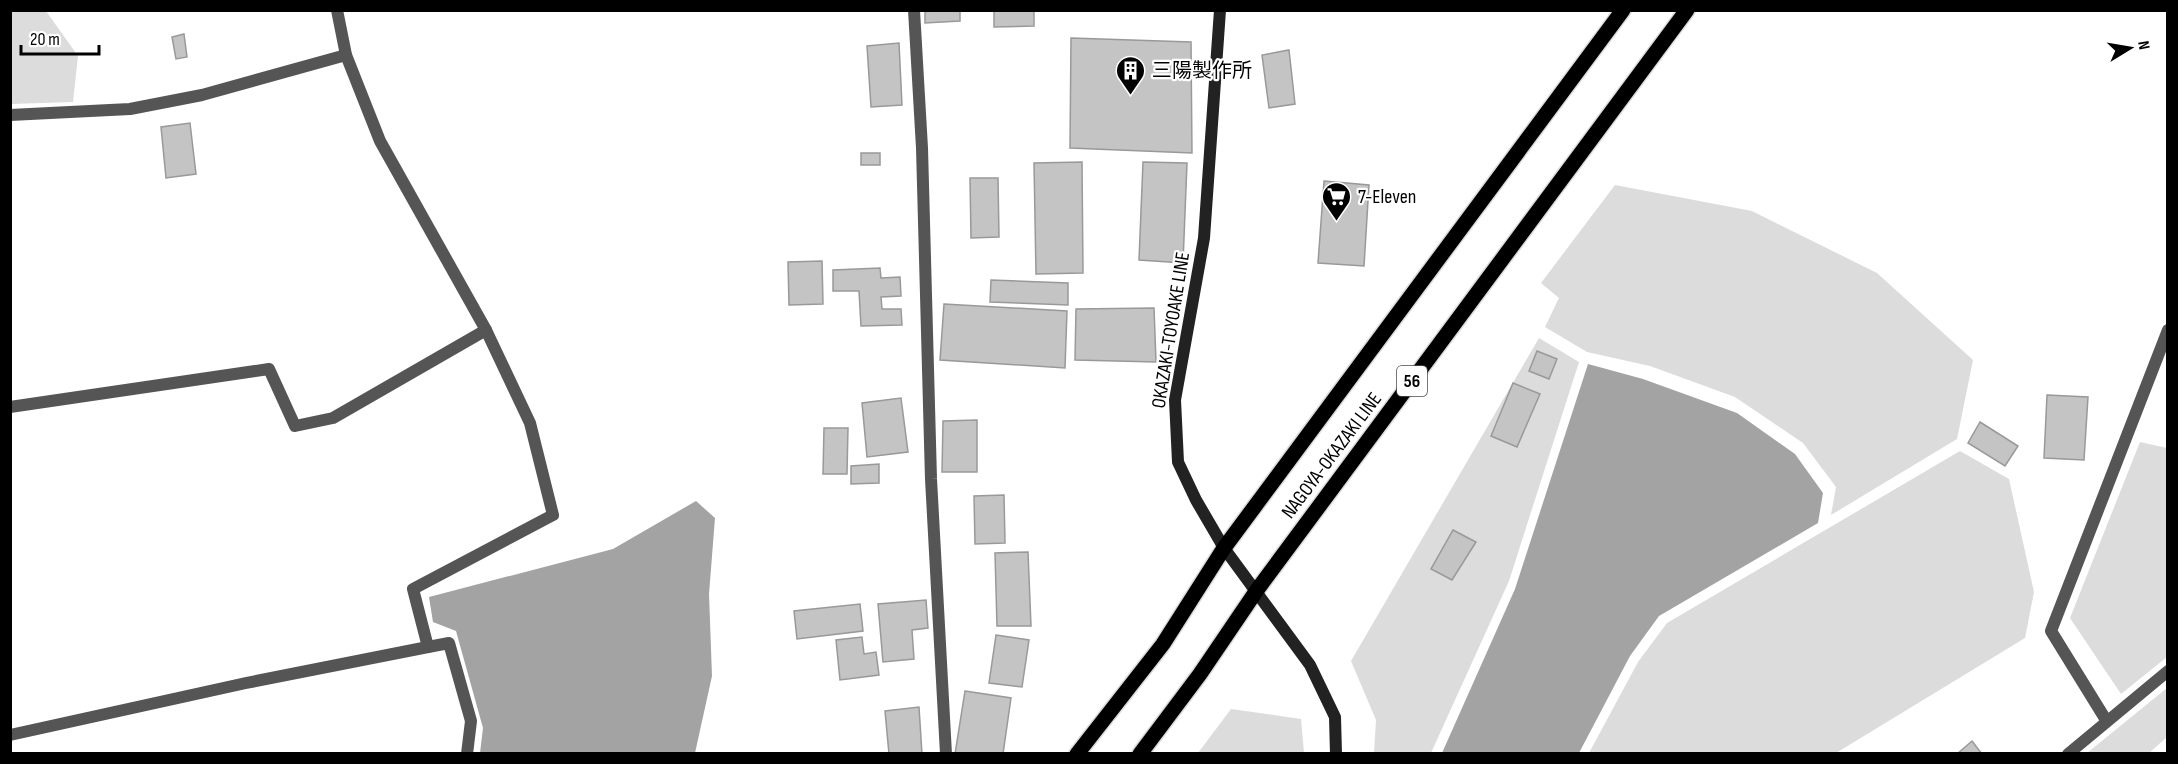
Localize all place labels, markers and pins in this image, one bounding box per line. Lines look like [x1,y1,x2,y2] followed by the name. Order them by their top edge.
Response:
[1115,54,1147,96] building icon: 三陽製作所
[1152,59,1252,83] place label: 三陽製作所
[1321,180,1353,222] supermarket icon: 7-Eleven
[1358,185,1416,209] place label: 7-Eleven

